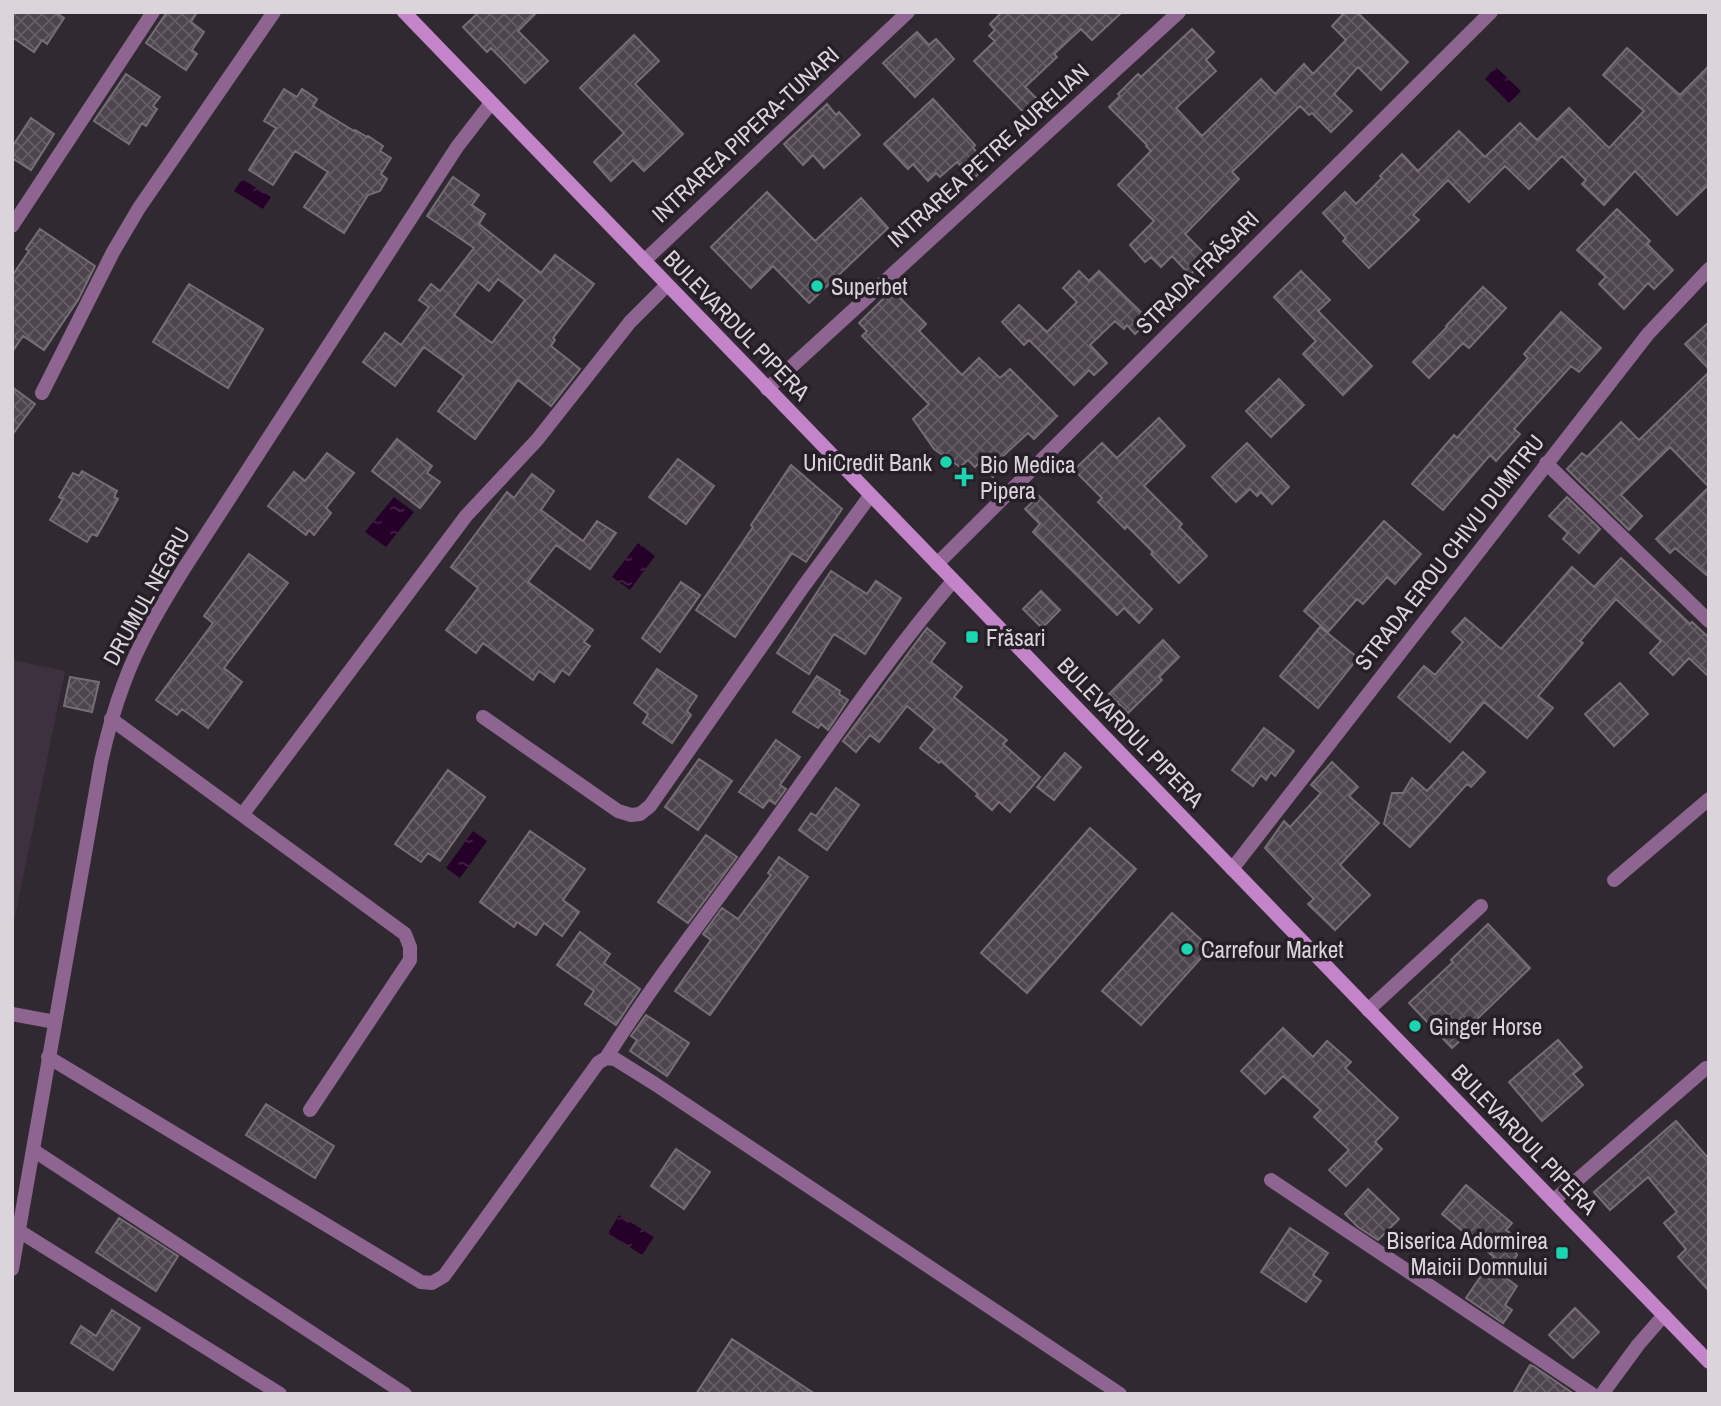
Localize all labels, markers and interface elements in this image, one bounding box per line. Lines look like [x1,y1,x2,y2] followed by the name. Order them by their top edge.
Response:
[645,39,845,229] street label: INTRAREA PIPERA-TUNARI
[881,56,1095,254] street label: INTRAREA PETRE AURELIAN
[1129,204,1265,340] street label: STRADA FRĂSARI
[657,243,817,407] street label: BULEVARDUL PIPERA
[831,271,908,302] place label: Superbet
[809,278,825,294] marker: Superbet
[1347,428,1551,676] street label: STRADA EROU CHIVU DUMITRU
[803,447,933,478] place label: UniCredit Bank
[980,449,1076,506] place label: Bio Medica Pipera
[938,454,954,470] marker: UniCredit Bank
[954,467,974,487] marker: Bio Medica Pipera
[95,521,197,671] street label: DRUMUL NEGRU
[986,622,1046,653] place label: Frăsari
[964,629,980,645] marker: Frăsari
[1051,650,1211,814] street label: BULEVARDUL PIPERA
[1201,934,1344,965] place label: Carrefour Market
[1179,941,1195,957] marker: Carrefour Market
[1429,1011,1542,1042] place label: Ginger Horse
[1407,1018,1423,1034] marker: Ginger Horse
[1445,1057,1605,1221] street label: BULEVARDUL PIPERA
[1387,1225,1549,1282] place label: Biserica Adormirea Maicii Domnului
[1554,1245,1570,1261] marker: Biserica Adormirea Maicii Domnului

